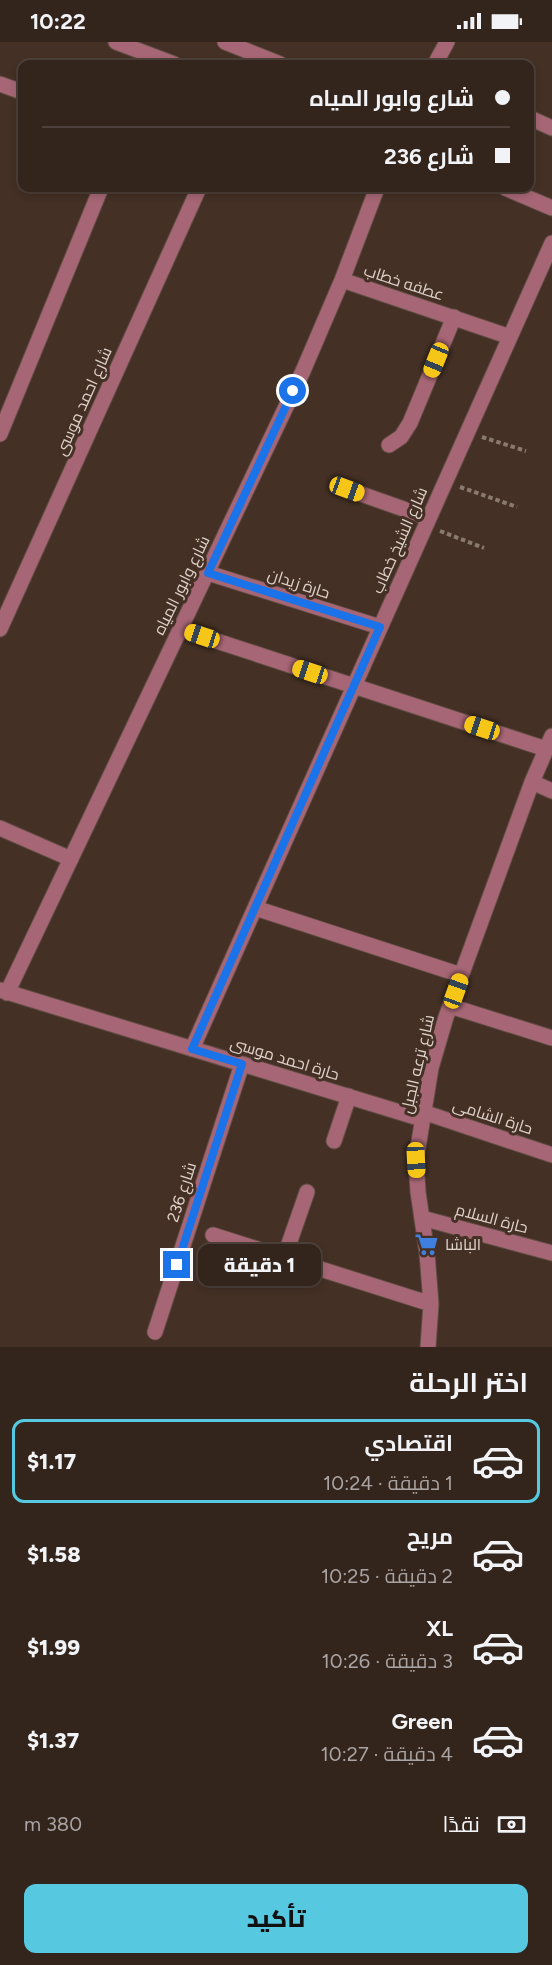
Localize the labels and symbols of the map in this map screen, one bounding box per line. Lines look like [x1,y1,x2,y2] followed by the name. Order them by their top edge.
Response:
[361,261,446,304] street label: عطفه خطاب
[421,340,451,380] car
[51,344,118,459] street label: شارع احمد موسى
[279,377,306,404] route start
[327,474,367,504] car
[368,484,433,597] street label: شارع الشيخ خطاب
[149,533,215,639] street label: شارع وابور المياه
[265,564,332,603] street label: حارة زيدان
[182,622,222,650] car
[290,658,330,686] car
[462,714,502,742] car
[441,971,471,1011] car
[397,1013,440,1116] street label: شارع ترعه الجبل
[228,1033,342,1085] street label: حارة احمد موسى
[450,1095,535,1139] street label: حارة الشامى
[406,1142,426,1178] car
[163,1160,202,1225] street label: شارع 236
[453,1200,530,1239] street label: حارة السلام
[414,1231,440,1257] supermarket icon: الباشا
[445,1235,481,1254] place label: الباشا
[198,1244,321,1286] callout: 1 دقيقة
[163,1251,190,1278] route end

